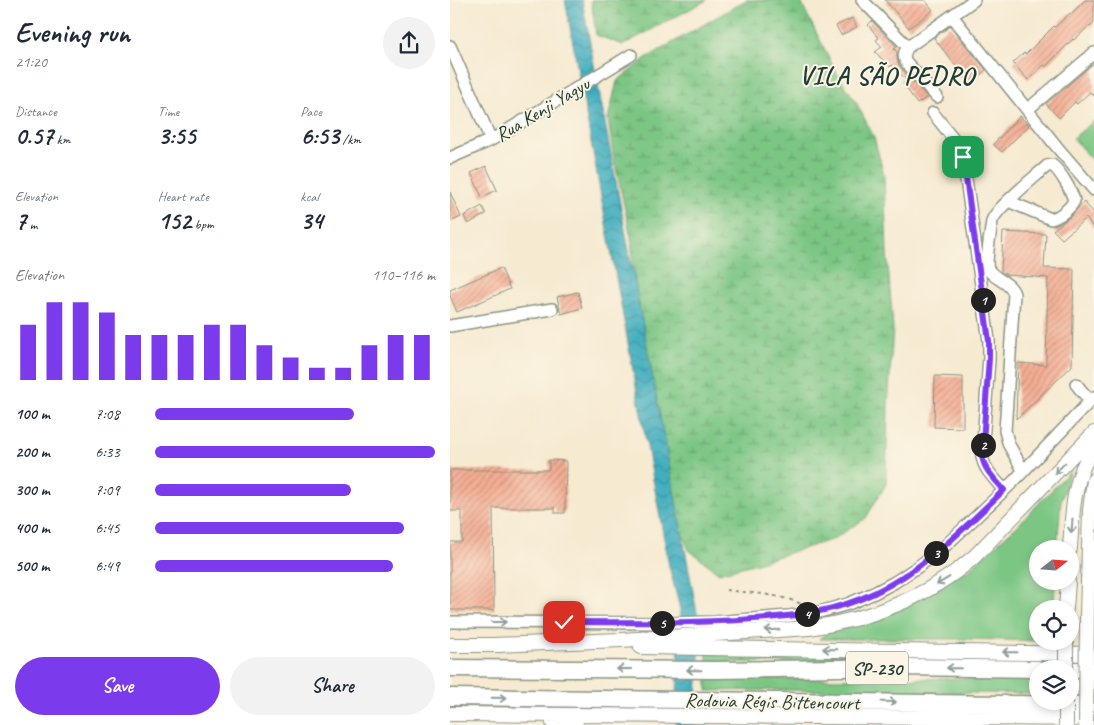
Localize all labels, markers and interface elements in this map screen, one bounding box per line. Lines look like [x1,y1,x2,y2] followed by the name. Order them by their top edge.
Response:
[15,15,130,50] text: Evening run
[383,17,435,69] button: share
[15,52,47,72] text: 21:20
[799,60,977,92] district label: VILA SÃO PEDRO
[490,71,595,147] street label: Rua Kenji Yagyu
[15,103,57,120] text: Distance
[158,103,179,120] text: Time
[300,103,322,120] text: Pace
[15,120,53,152] text: 0.57
[158,120,196,152] text: 3:55
[300,120,339,152] text: 6:53
[53,131,70,148] text: km
[339,131,361,148] text: /km
[942,136,984,178] pin
[949,143,977,171] icon: arrive
[15,188,58,205] text: Elevation
[158,188,209,205] text: Heart rate
[300,188,319,205] text: kcal
[15,205,26,237] text: 7
[158,205,191,237] text: 152
[300,205,323,237] text: 34
[26,216,37,233] text: m
[191,216,214,233] text: bpm
[15,265,64,285] text: Elevation
[372,265,435,285] text: 110–116 m
[970,288,996,312] pin: 1
[980,292,987,309] text: 1
[15,404,50,424] text: 100 m
[95,404,120,424] text: 7:08
[970,432,996,458] pin: 2
[980,437,987,454] text: 2
[15,442,50,462] text: 200 m
[95,442,120,462] text: 6:33
[1054,462,1066,475] one-way arrow
[15,480,50,500] text: 300 m
[95,480,120,500] text: 7:09
[15,518,50,538] text: 400 m
[95,518,120,538] text: 6:45
[1067,518,1076,534] one-way arrow
[924,540,948,566] pin: 3
[1029,540,1079,590] north arrow
[1029,540,1079,710] map controls
[933,545,940,562] text: 3
[15,556,49,576] text: 500 m
[95,556,120,576] text: 6:49
[936,575,950,586] one-way arrow
[1029,600,1079,650] button: locate
[543,601,585,643] pin
[794,602,820,626] pin: 4
[804,606,811,623] text: 4
[550,608,578,636] icon: check
[650,610,674,636] pin: 5
[659,615,666,632] text: 5
[490,617,506,627] one-way arrow
[765,626,781,635] one-way arrow
[823,644,839,654] one-way arrow
[1003,647,1019,657] one-way arrow
[846,651,908,684] road number: SP-230
[15,657,220,715] button: Save
[230,657,435,715] button: Share
[1029,660,1079,710] button: layers
[946,663,962,673] one-way arrow
[616,664,632,674] one-way arrow
[686,665,702,675] one-way arrow
[684,687,862,716] street label: Rodovia Régis Bittencourt
[490,693,506,702] one-way arrow
[880,697,897,707] one-way arrow

